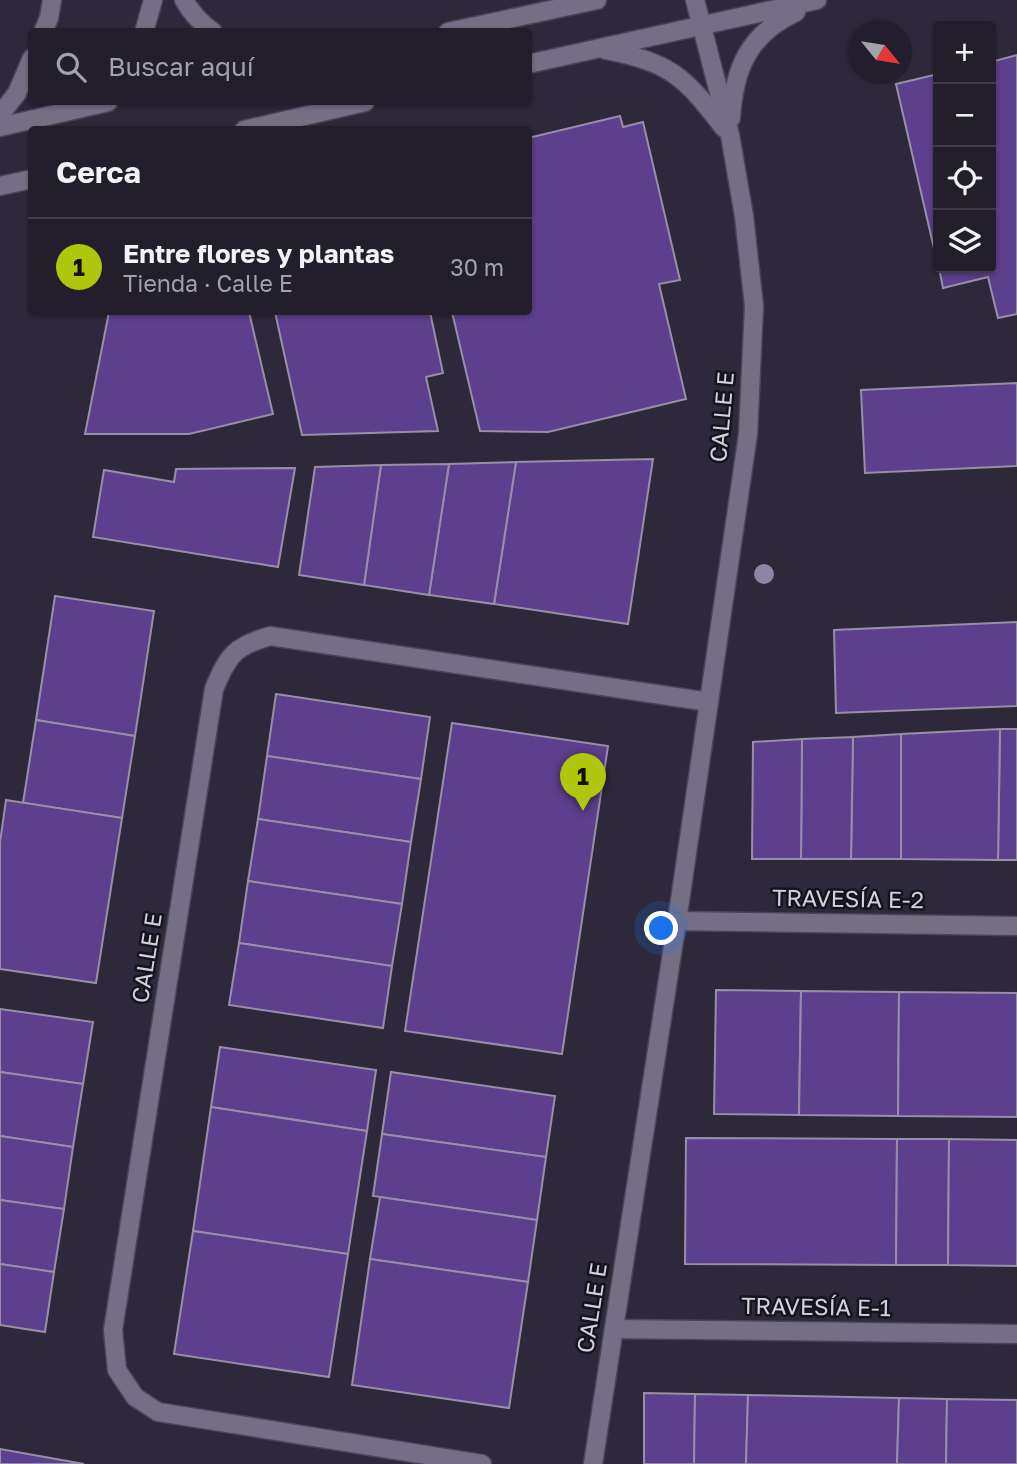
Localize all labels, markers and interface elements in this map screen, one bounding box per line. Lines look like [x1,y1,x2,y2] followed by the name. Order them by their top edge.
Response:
[849,21,912,84] north arrow
[933,21,996,273] map controls
[933,21,996,84] button: +
[28,28,532,105] search box
[52,48,90,86] icon: search
[108,51,254,82] text: Buscar aquí
[933,84,996,147] button: −
[933,147,996,210] button: locate
[56,154,141,190] text: Cerca
[933,210,996,273] button: layers
[123,238,394,269] text: Entre flores y plantas
[73,253,85,281] text: 1
[450,253,504,281] text: 30 m
[123,269,293,297] text: Tienda · Calle E
[703,371,739,463] street label: CALLE E
[560,753,606,811] pin: 1
[772,883,924,913] street label: TRAVESÍA E-2
[125,911,167,1005] street label: CALLE E
[644,911,678,945] your location
[570,1261,612,1355] street label: CALLE E
[741,1291,891,1321] street label: TRAVESÍA E-1

